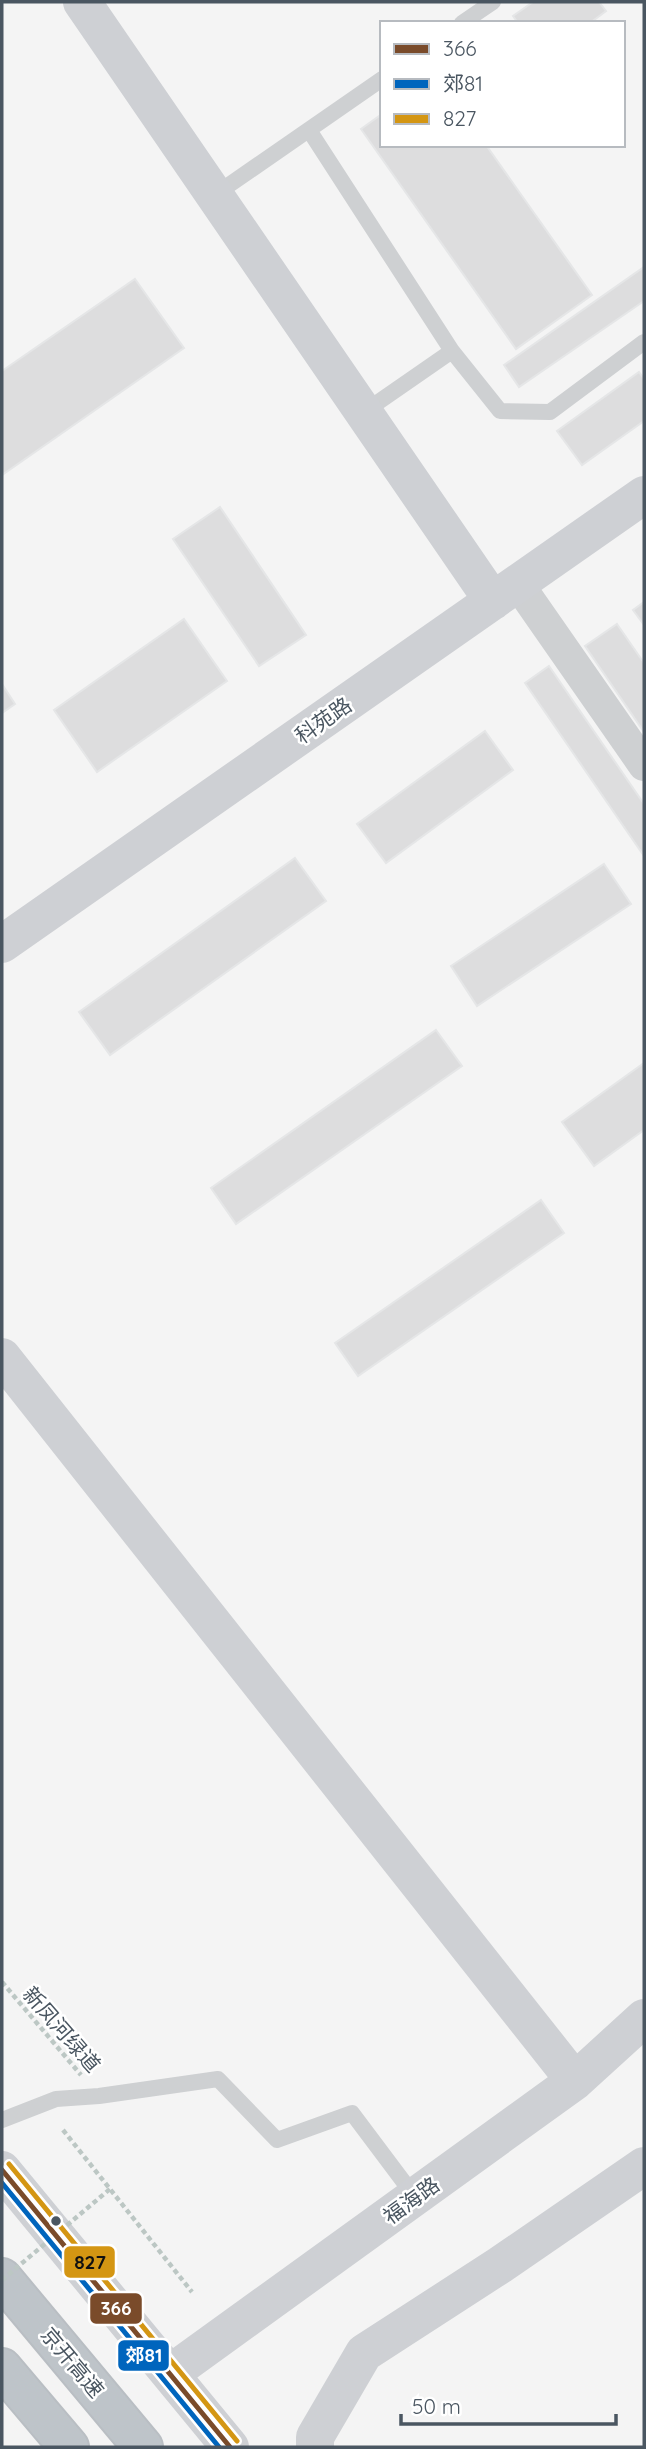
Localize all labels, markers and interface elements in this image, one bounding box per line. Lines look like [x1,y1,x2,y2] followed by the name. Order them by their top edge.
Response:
[380,21,625,147] legend
[443,35,477,61] text: 366
[443,70,483,96] text: 郊81
[443,105,477,131] text: 827
[290,691,356,749] street label: 科苑路
[18,1981,106,2077] street label: 新凤河绿道
[378,2171,444,2229] street label: 福海路
[49,2214,63,2228] unlabelled marker
[63,2245,116,2279] line badge: 827
[74,2250,106,2274] text: 827
[89,2292,143,2325] line badge: 366
[100,2296,132,2320] text: 366
[36,2321,110,2403] street label: 京开高速
[117,2339,170,2372] line badge: 郊81
[126,2343,162,2367] text: 郊81
[401,2382,616,2426] scale bar
[412,2393,461,2419] text: 50 m

